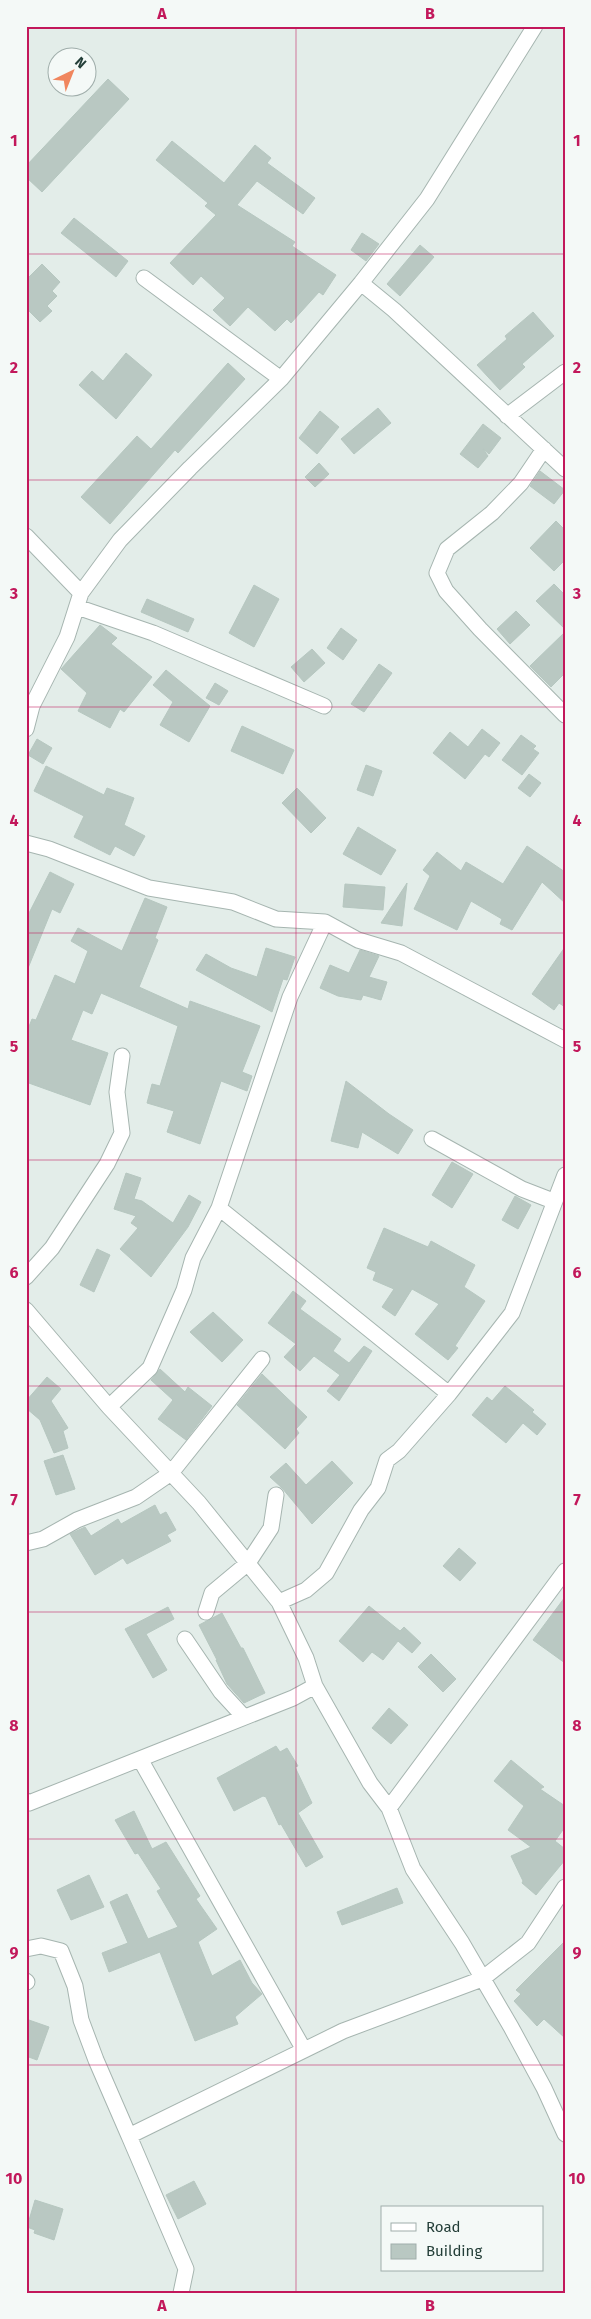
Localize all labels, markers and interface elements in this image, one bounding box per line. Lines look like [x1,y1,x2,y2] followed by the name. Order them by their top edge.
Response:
[156,4,167,23] text: A
[425,4,435,23] text: B
[48,48,98,98] north arrow
[71,53,90,72] text: N
[10,131,18,150] text: 1
[573,131,581,150] text: 1
[10,358,18,377] text: 2
[573,358,581,377] text: 2
[9,584,18,603] text: 3
[572,584,581,603] text: 3
[9,811,19,830] text: 4
[572,811,582,830] text: 4
[10,1037,19,1056] text: 5
[573,1037,582,1056] text: 5
[9,1263,19,1282] text: 6
[572,1263,582,1282] text: 6
[10,1490,18,1509] text: 7
[573,1490,581,1509] text: 7
[9,1716,19,1735] text: 8
[572,1716,582,1735] text: 8
[10,1943,19,1962] text: 9
[573,1943,582,1962] text: 9
[6,2169,22,2188] text: 10
[569,2169,585,2188] text: 10
[381,2206,544,2272] legend
[426,2218,461,2236] text: Road
[426,2242,482,2260] text: Building
[156,2296,167,2315] text: A
[425,2296,435,2315] text: B

